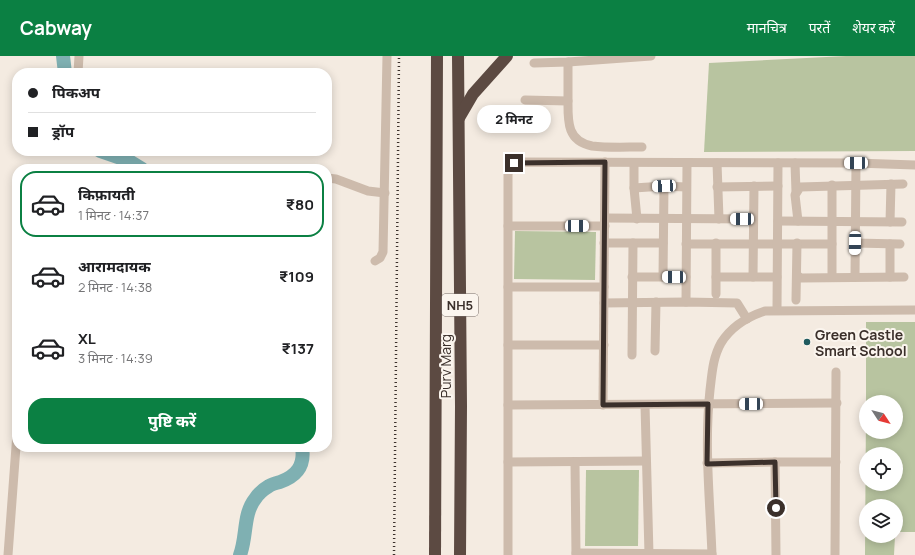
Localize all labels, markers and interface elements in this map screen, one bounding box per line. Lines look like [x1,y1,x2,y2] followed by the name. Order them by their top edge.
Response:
[20,15,92,41] text: Cabway
[747,18,787,37] text: मानचित्र
[809,18,830,37] text: परतें
[852,18,895,37] text: शेयर करें
[52,82,100,103] text: पिकअप
[477,105,551,133] callout: 2 मिनट
[495,110,533,128] text: 2 मिनट
[52,121,74,142] text: ड्रॉप
[505,154,523,172] route end
[844,157,868,169] car
[652,179,676,193] car
[78,184,135,205] text: किफ़ायती
[30,186,66,222] icon: car
[286,194,314,215] text: ₹80
[78,206,149,224] text: 1 मिनट · 14:37
[730,213,754,225] car
[565,220,589,232] car
[849,231,861,255] car
[78,256,151,277] text: आरामदायक
[30,258,66,294] icon: car
[279,266,314,287] text: ₹109
[662,271,686,283] car
[78,278,152,296] text: 2 मिनट · 14:38
[442,294,478,316] road number: NH5
[815,325,907,360] place label: Green Castle Smart School
[78,328,96,349] text: XL
[30,330,66,366] icon: car
[436,334,455,398] street label: Purv Marg
[802,337,812,347] marker: Green Castle Smart School
[281,338,314,359] text: ₹137
[78,349,153,367] text: 3 मिनट · 14:39
[859,395,903,439] north arrow
[859,395,903,543] map controls
[28,398,316,444] button: पुष्टि करें
[739,398,763,410] car
[859,447,903,491] button: locate
[767,499,785,517] route start
[859,499,903,543] button: layers

